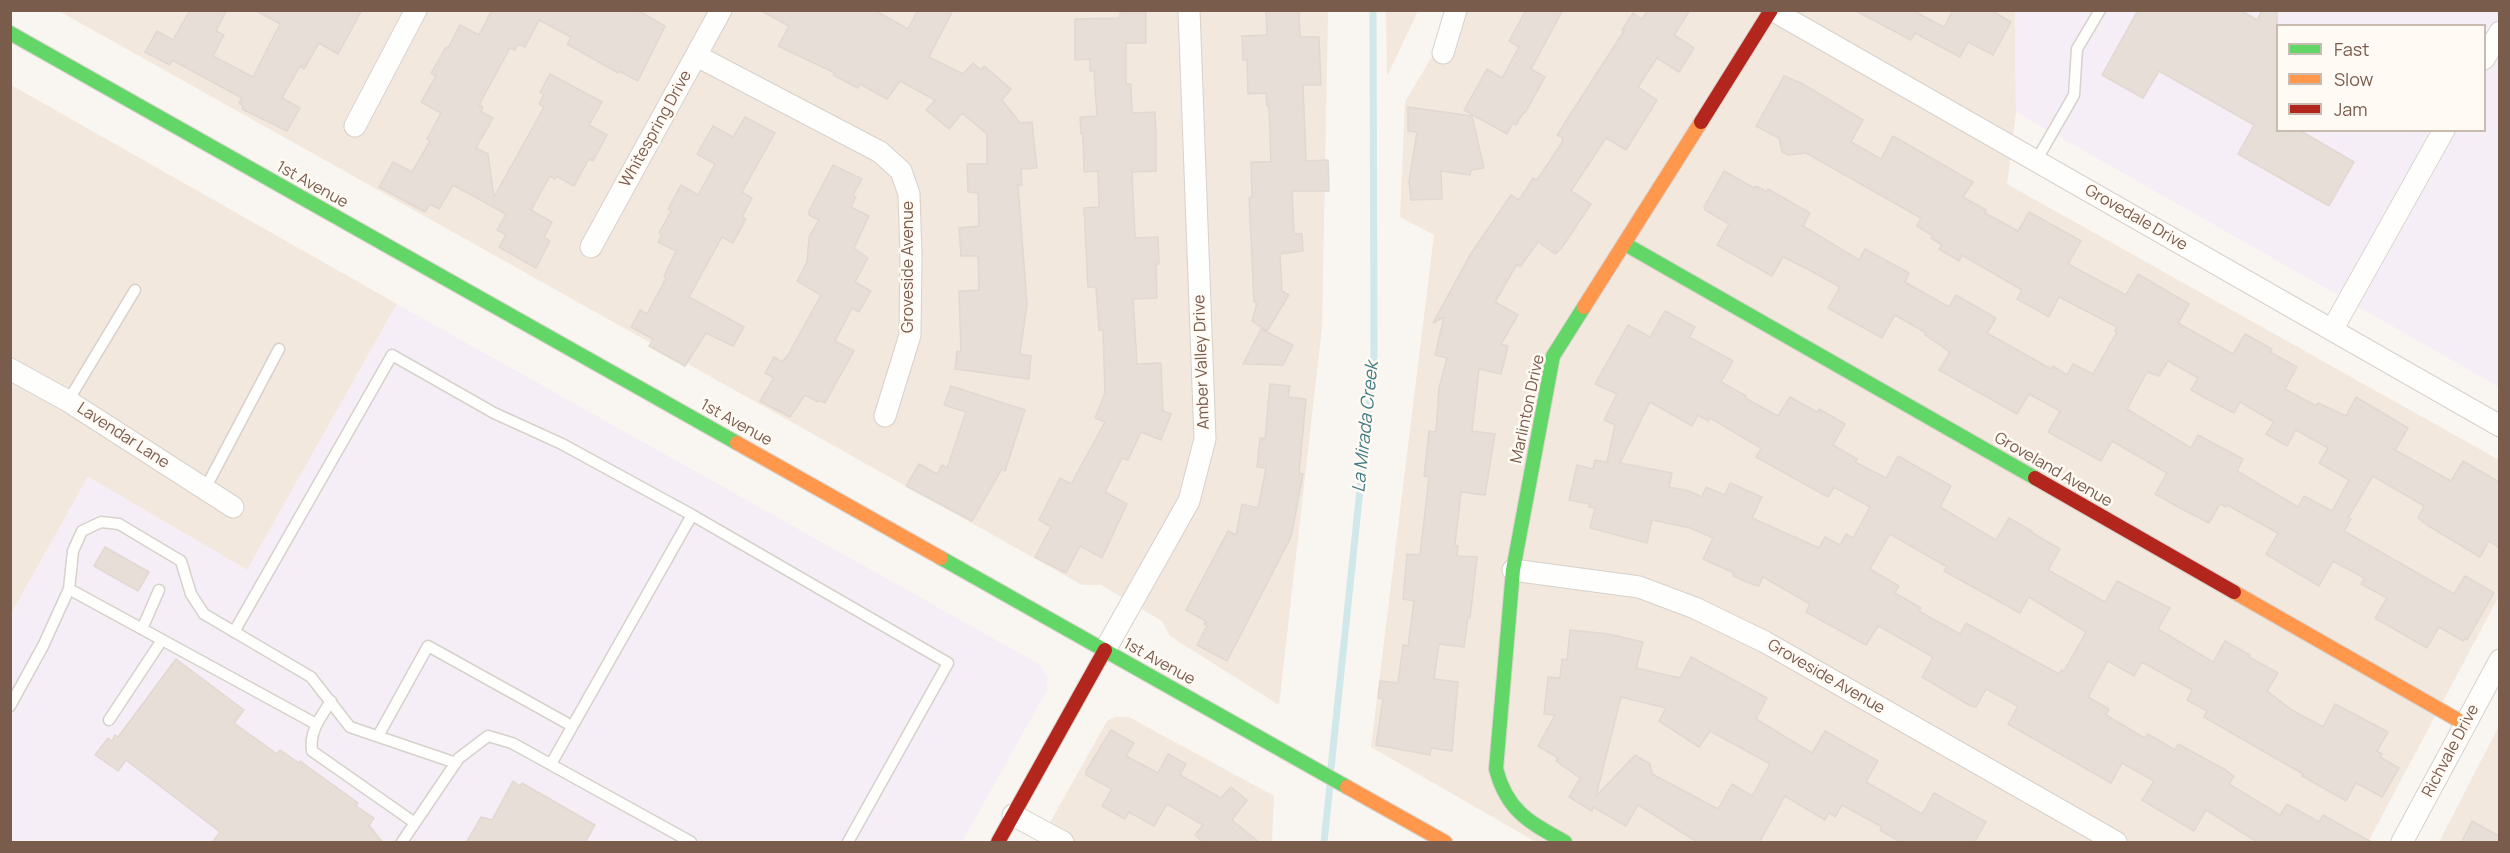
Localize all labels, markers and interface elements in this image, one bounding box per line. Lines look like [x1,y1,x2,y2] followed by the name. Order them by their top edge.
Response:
[2276,24,2486,132] legend
[2334,37,2369,61] text: Fast
[616,67,696,191] street label: Whitespring Drive
[2334,67,2373,91] text: Slow
[2334,97,2368,121] text: Jam
[273,157,351,213] street label: 1st Avenue
[2081,181,2191,255] street label: Grovedale Drive
[899,201,919,333] street label: Groveside Avenue
[1190,294,1214,430] street label: Amber Valley Drive
[1507,353,1549,465] street label: Marlinton Drive
[1348,360,1384,494] water label: La Mirada Creek
[697,395,775,451] street label: 1st Avenue
[73,399,173,473] street label: Lavendar Lane
[1991,429,2115,511] street label: Groveland Avenue
[1120,634,1198,690] street label: 1st Avenue
[1764,636,1888,718] street label: Groveside Avenue
[2418,701,2484,801] street label: Richvale Drive

